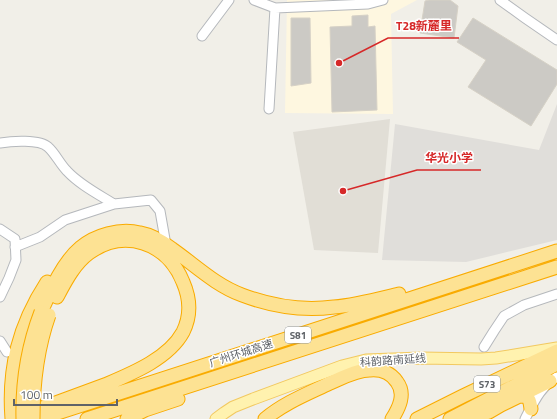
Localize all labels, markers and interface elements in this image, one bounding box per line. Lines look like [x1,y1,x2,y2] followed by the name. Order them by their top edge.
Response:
[388,14,459,38] callout: T28新麓里
[396,16,452,35] text: T28新麓里
[417,146,481,170] callout: 华光小学
[425,148,473,167] text: 华光小学
[285,327,311,343] road number: S81
[207,335,275,371] street label: 广州环城高速
[360,350,426,370] street label: 科韵路南延线
[474,376,500,392] road number: S73
[14,381,117,407] scale bar
[20,385,53,404] text: 100 m

